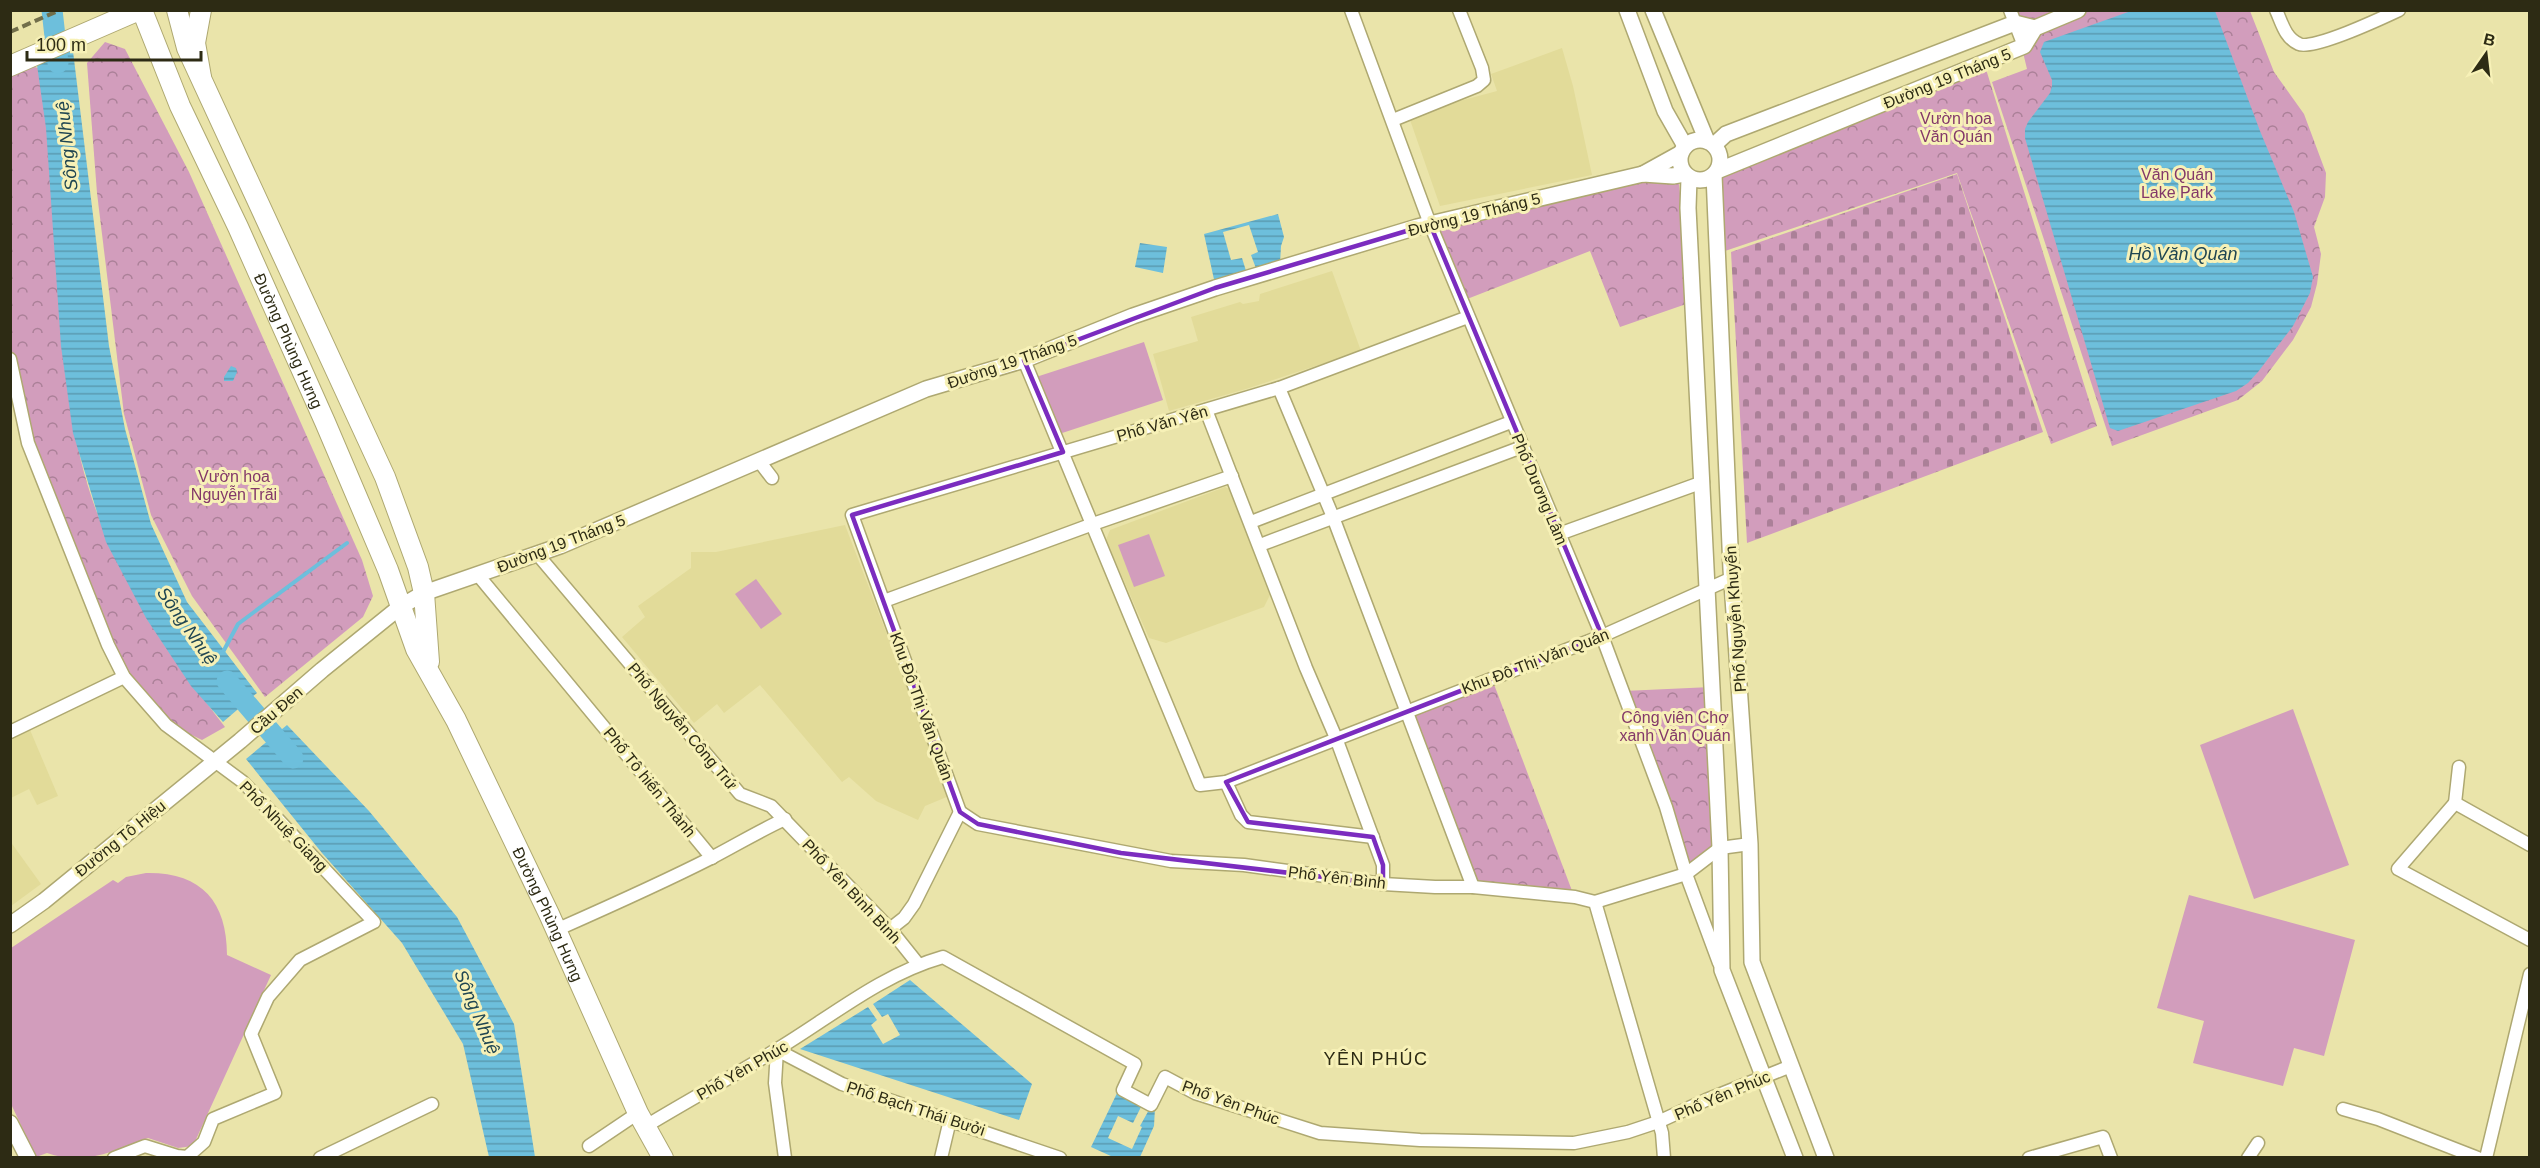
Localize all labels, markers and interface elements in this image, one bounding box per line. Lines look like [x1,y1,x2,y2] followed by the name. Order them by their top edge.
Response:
[27,24,201,62] scale bar
[2456,24,2516,84] north arrow
[2482,30,2497,50] text: B
[36,35,86,55] text: 100 m
[1881,45,2013,112] street label: Đường 19 Tháng 5
[52,100,82,192] water label: Sông Nhuệ
[1920,110,1992,145] park label: Vườn hoa Văn Quán
[2141,166,2214,201] park label: Văn Quán Lake Park
[1406,190,1542,239] street label: Đường 19 Tháng 5
[2128,244,2238,264] water label: Hồ Văn Quán
[251,271,326,411] street label: Đường Phùng Hưng
[945,331,1079,392] street label: Đường 19 Tháng 5
[1115,402,1210,445] street label: Phố Văn Yên
[1508,431,1571,547] street label: Phố Dương Lâm
[191,468,277,503] park label: Vườn hoa Nguyễn Trãi
[495,511,628,576] street label: Đường 19 Tháng 5
[1721,545,1749,693] street label: Phố Nguyễn Khuyến
[153,583,221,669] water label: Sông Nhuệ
[1459,626,1611,697] street label: Khu Đô Thị Văn Quán
[887,630,956,782] street label: Khu Đô Thị Văn Quán
[625,659,742,793] street label: Phố Nguyễn Công Trứ
[247,683,306,738] street label: Cầu Đen
[1619,709,1731,744] park label: Công viên Chợ xanh Văn Quán
[600,724,699,840] street label: Phố Tô hiến Thành
[236,778,331,875] street label: Phố Nhuệ Giang
[72,797,169,880] street label: Đường Tô Hiệu
[799,836,904,947] street label: Phố Yên Bình Bình
[509,845,586,984] street label: Đường Phùng Hưng
[1287,863,1387,892] street label: Phố Yên Bình
[450,967,504,1057] water label: Sông Nhuệ
[694,1038,791,1103] street label: Phố Yên Phúc
[1323,1048,1429,1069] district label: YÊN PHÚC
[1672,1068,1772,1123] street label: Phố Yên Phúc
[1180,1077,1282,1128] street label: Phố Yên Phúc
[844,1078,987,1139] street label: Phố Bạch Thái Bưởi

